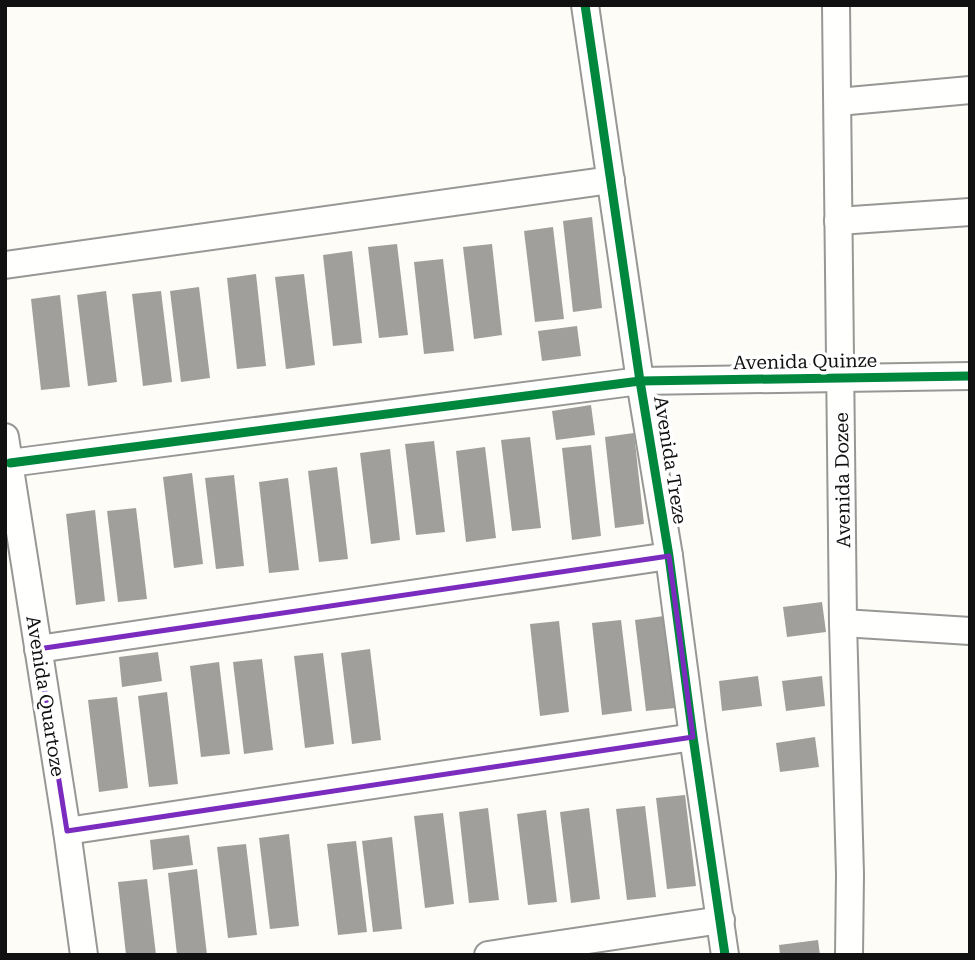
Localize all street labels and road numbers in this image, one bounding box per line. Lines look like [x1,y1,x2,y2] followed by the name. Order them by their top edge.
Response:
[733,349,877,374] street label: Avenida Quinze
[649,394,692,526] street label: Avenida Treze
[830,412,855,548] street label: Avenida Dozee
[21,614,70,778] street label: Avenida Quartoze

